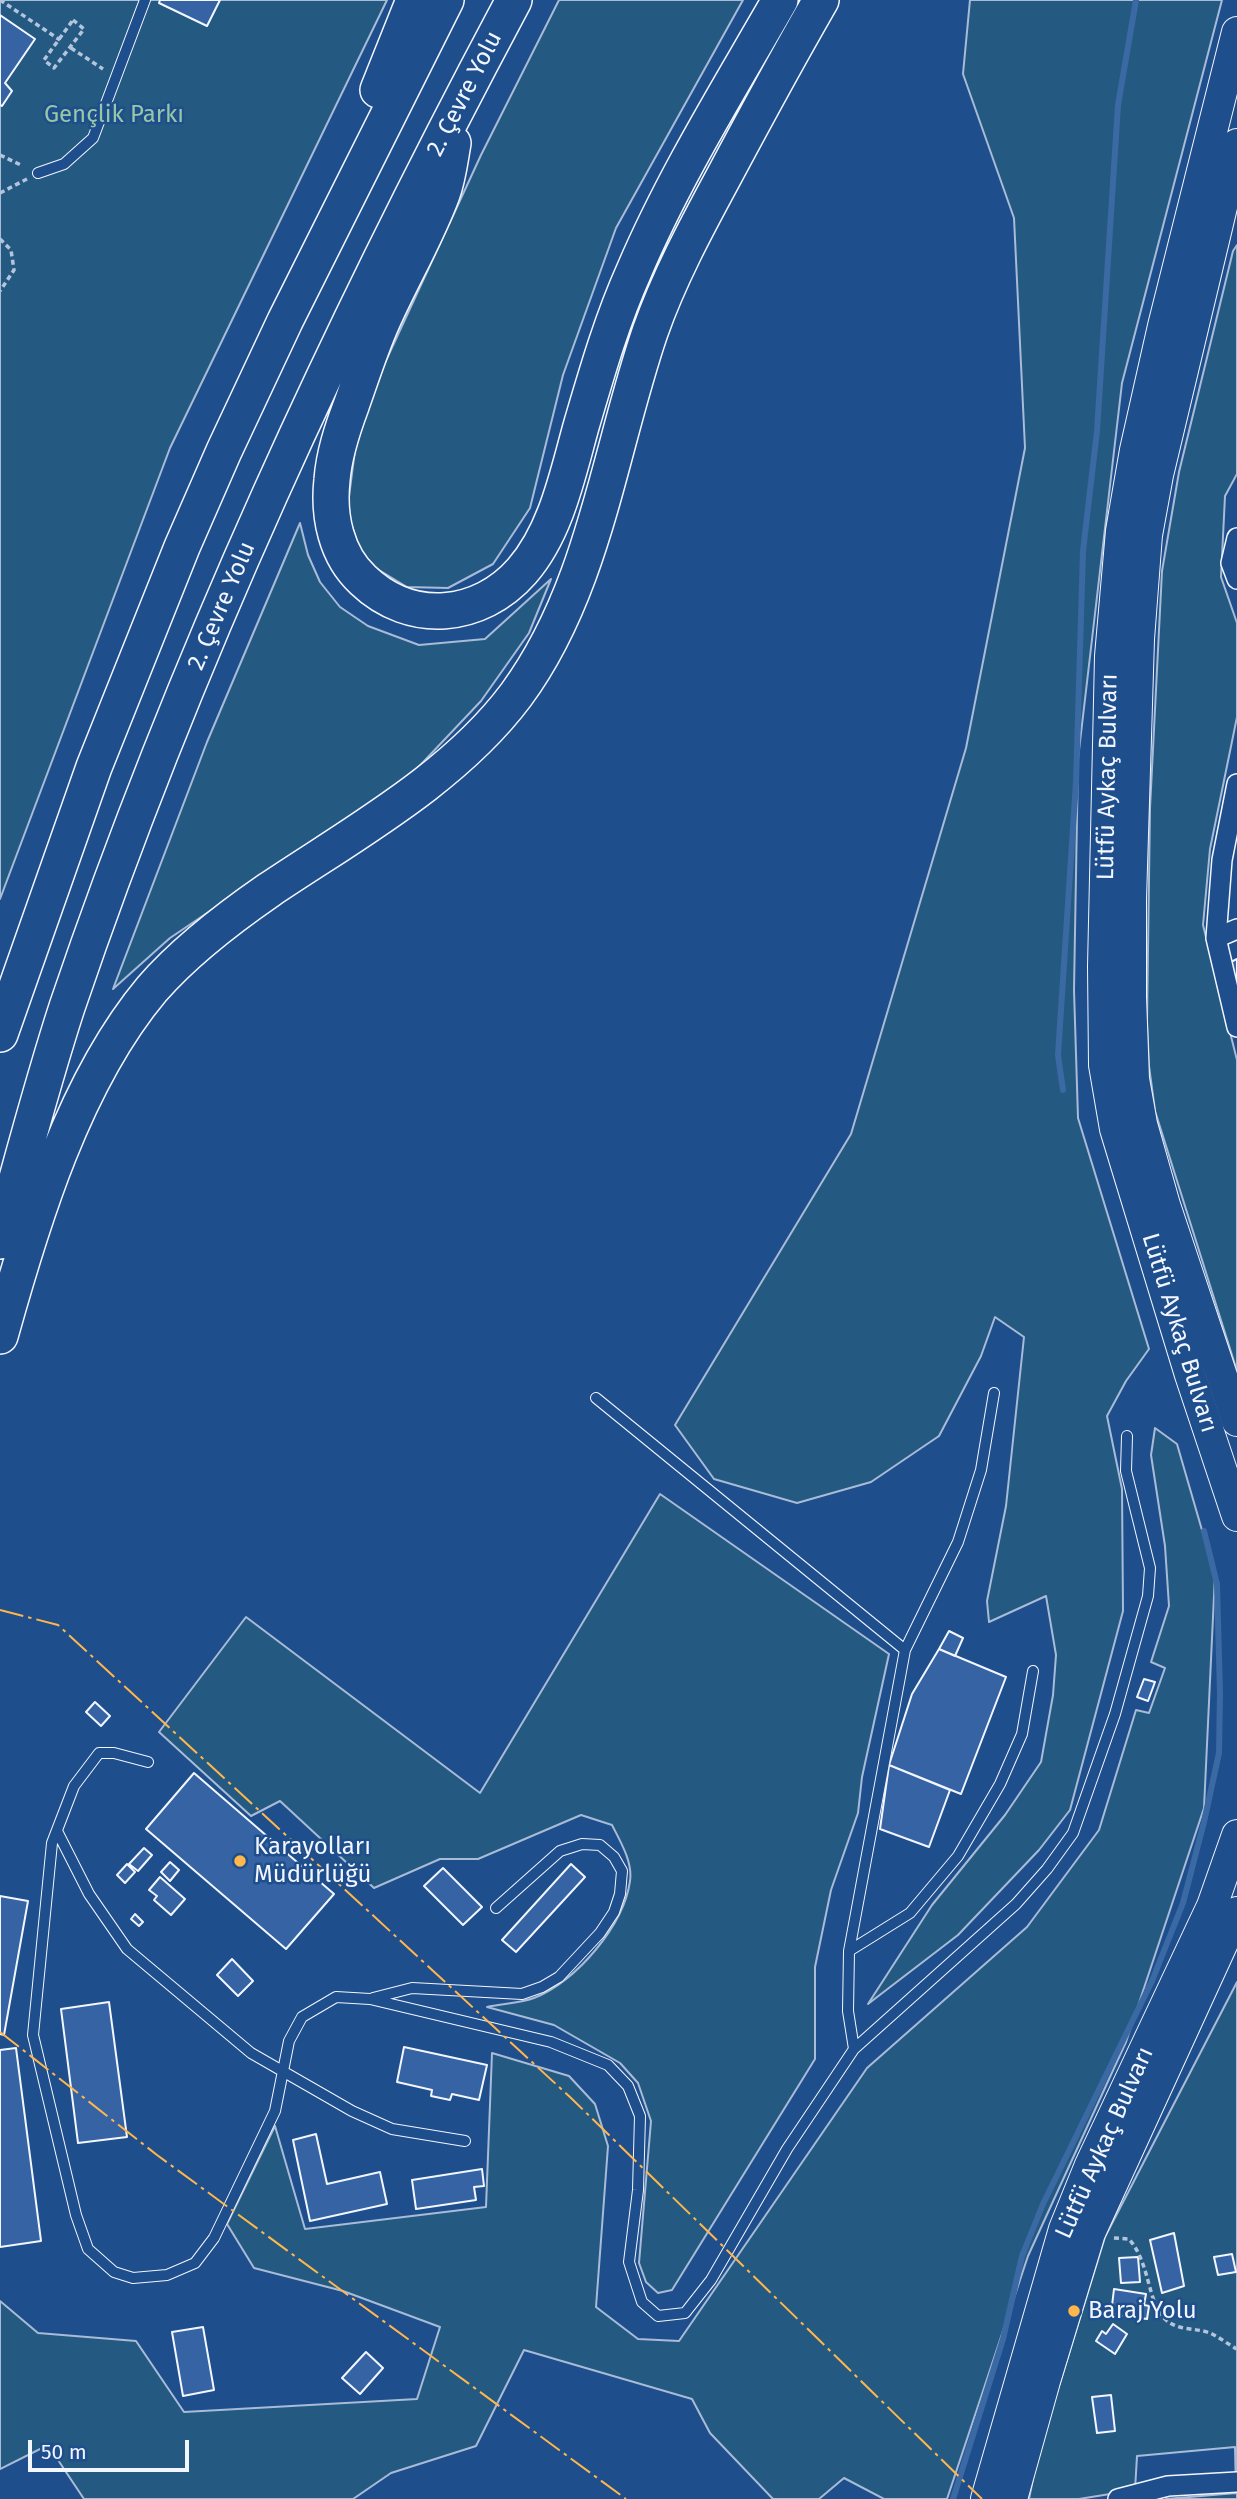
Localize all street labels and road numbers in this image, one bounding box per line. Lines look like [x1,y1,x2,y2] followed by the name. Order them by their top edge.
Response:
[421,27,509,161] street label: 2. Çevre Yolu
[182,538,262,674] street label: 2. Çevre Yolu
[1092,673,1124,881] street label: Lütfü Aykaç Bulvarı
[1135,1230,1223,1436] street label: Lütfü Aykaç Bulvarı
[1050,2043,1160,2243] street label: Lütfü Aykaç Bulvarı

